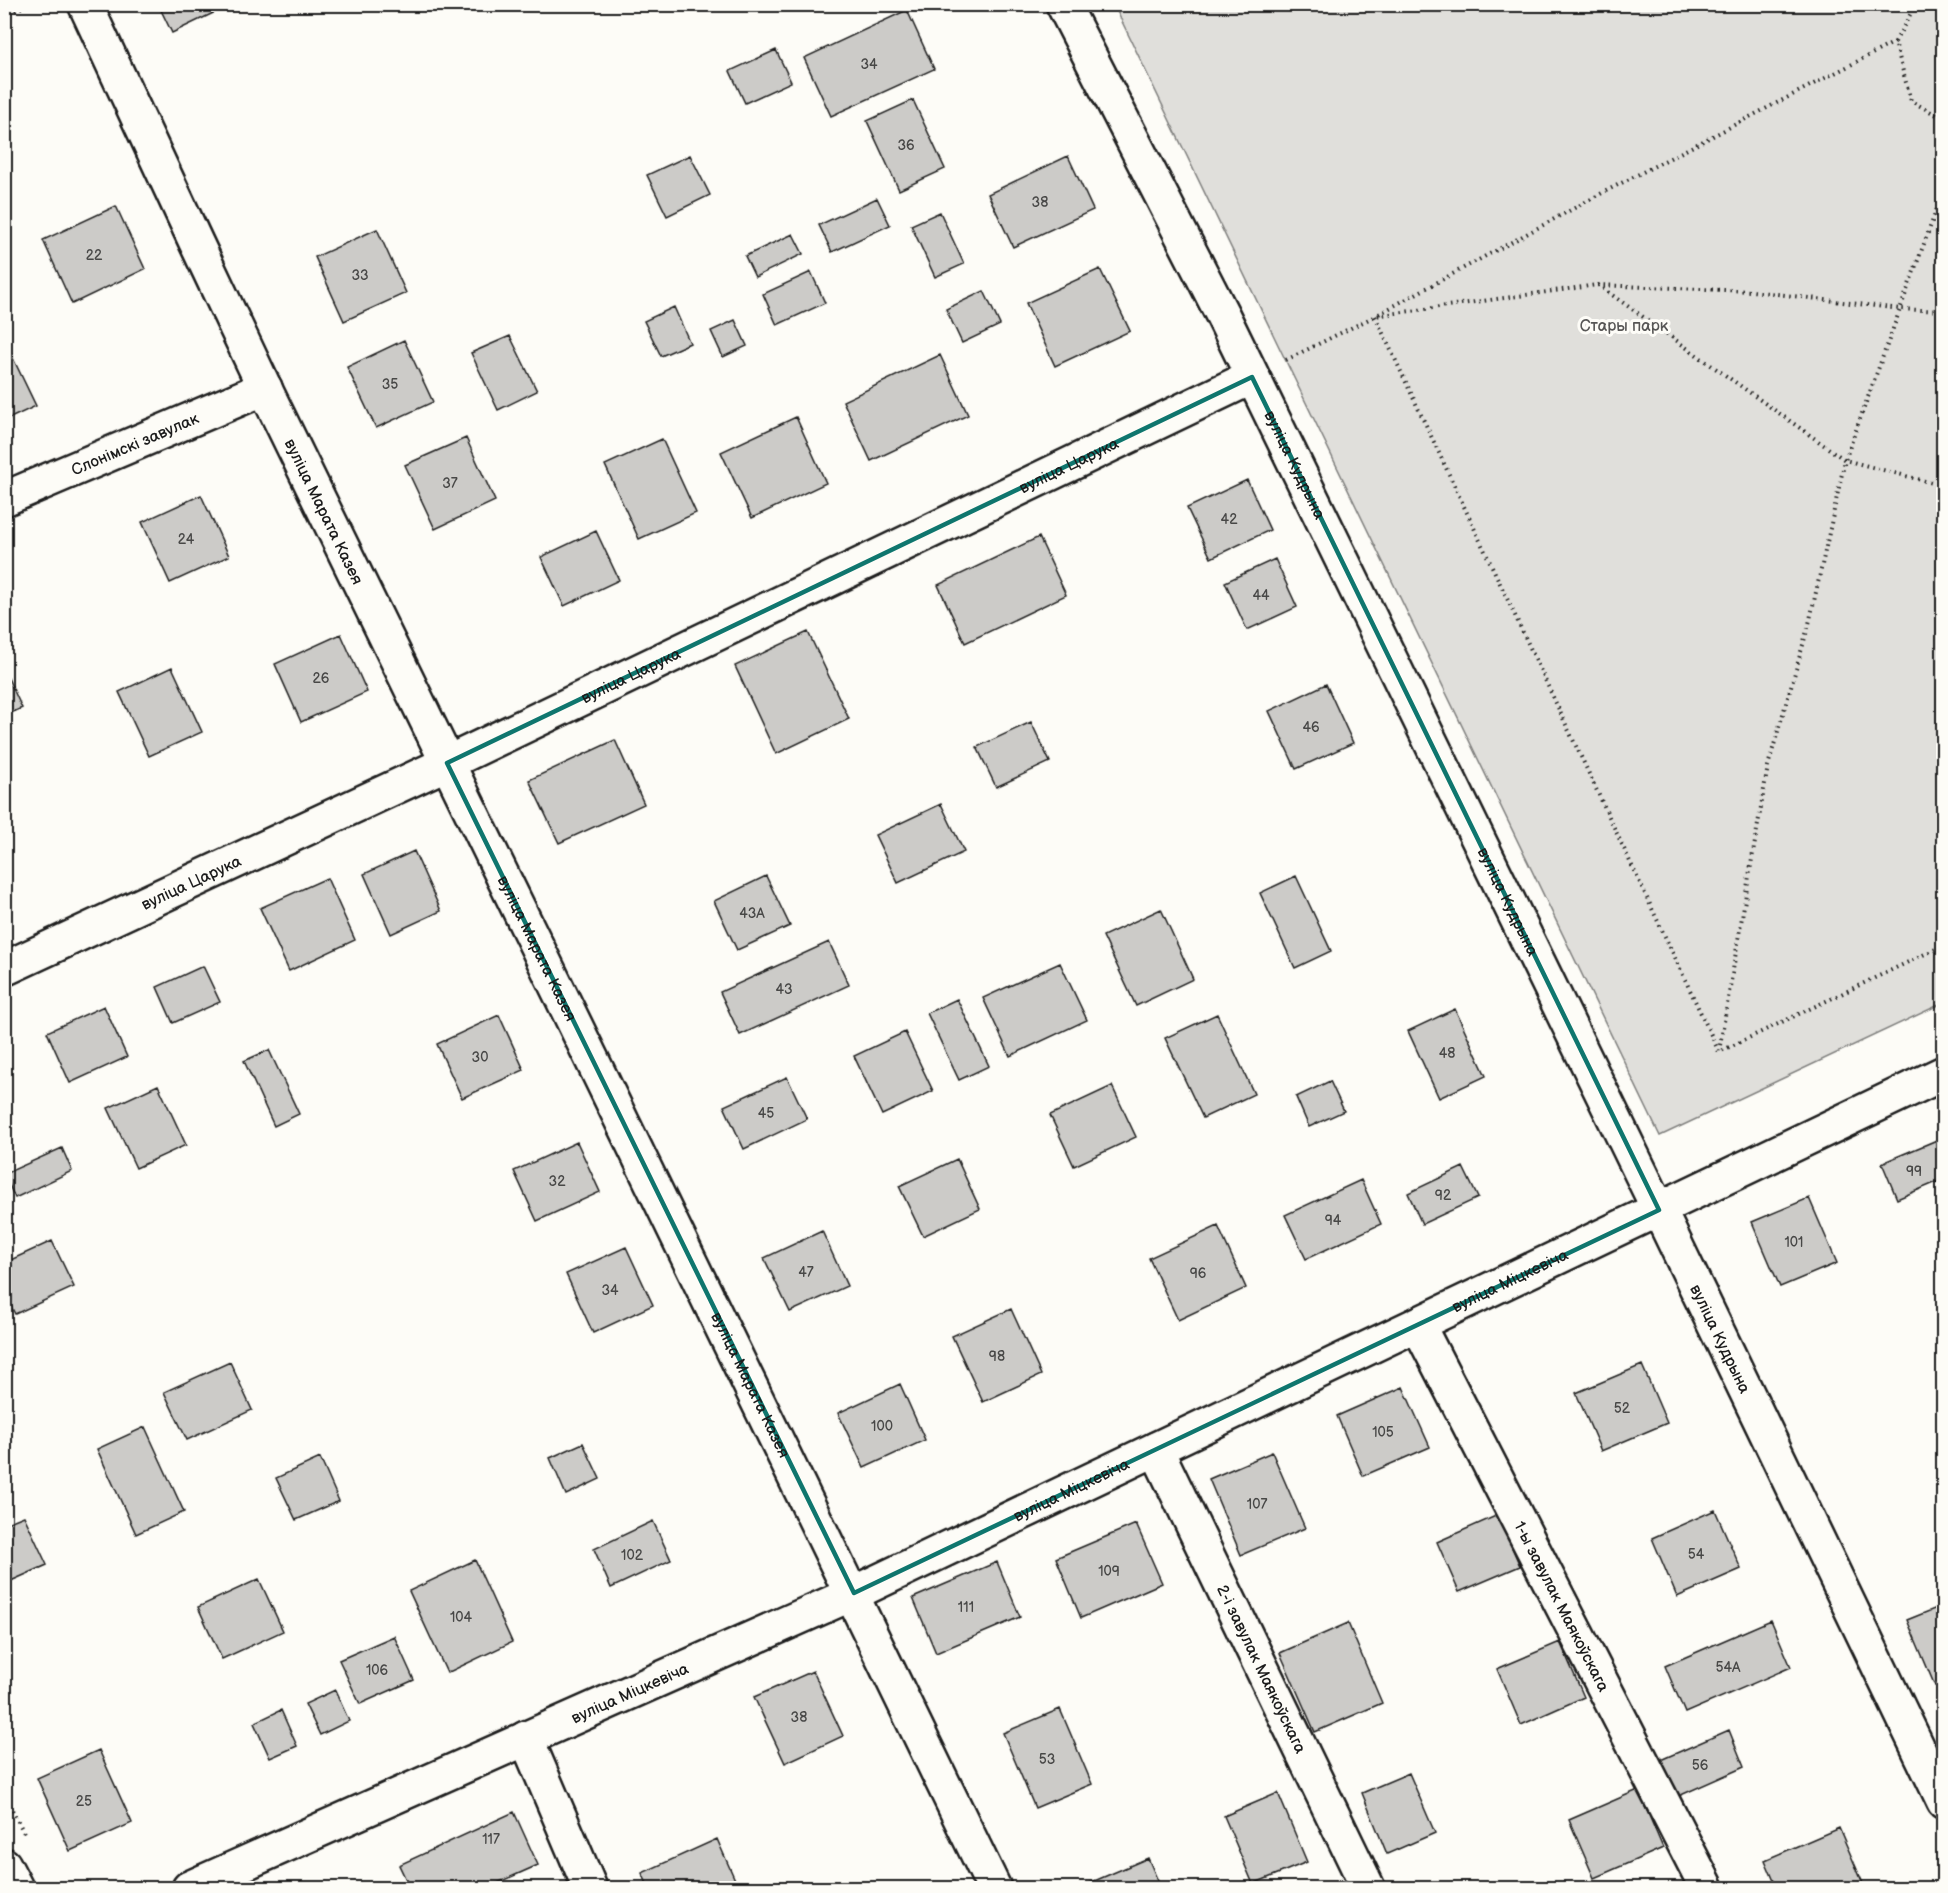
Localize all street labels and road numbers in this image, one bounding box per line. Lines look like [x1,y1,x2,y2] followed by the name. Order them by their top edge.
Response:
[1260,408,1329,523] street label: вуліца Кудрына
[69,409,202,480] street label: Слонімскі завулак
[1017,434,1123,498] street label: вуліца Царука
[280,436,367,588] street label: вуліца Марата Казея
[578,644,684,708] street label: вуліца Царука
[1473,845,1542,960] street label: вуліца Кудрына
[138,852,245,915] street label: вуліца Царука
[493,873,580,1025] street label: вуліца Марата Казея
[1449,1246,1572,1317] street label: вуліца Міцкевіча
[1685,1282,1754,1397] street label: вуліца Кудрына
[706,1309,793,1461] street label: вуліца Марата Казея
[1011,1455,1133,1527] street label: вуліца Міцкевіча
[1509,1518,1613,1696] street label: 1-ы завулак Маякоўскага
[1212,1582,1310,1757] street label: 2-і завулак Маякоўскага
[569,1659,692,1728] street label: вуліца Міцкевіча

